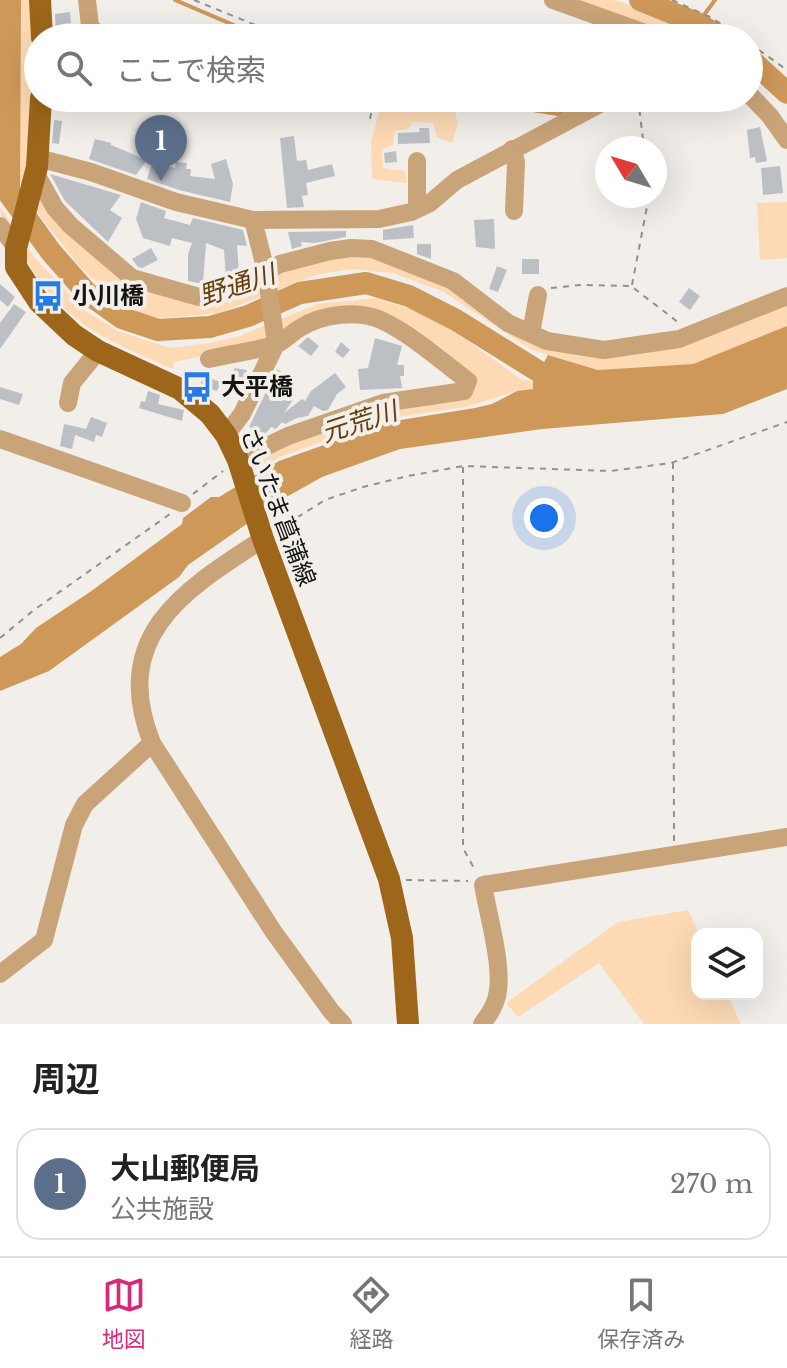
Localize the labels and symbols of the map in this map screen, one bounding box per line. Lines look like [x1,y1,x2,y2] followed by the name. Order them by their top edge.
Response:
[135,115,187,181] pin: 1
[595,136,667,208] north arrow
[195,257,282,312] water label: 野通川
[31,279,65,313] bus stop icon: 小川橋
[72,281,144,310] place label: 小川橋
[180,370,214,404] bus stop icon: 大平橋
[221,372,293,401] place label: 大平橋
[317,394,404,449] water label: 元荒川
[235,424,322,590] street label: さいたま菖蒲線
[524,498,564,538] your location

